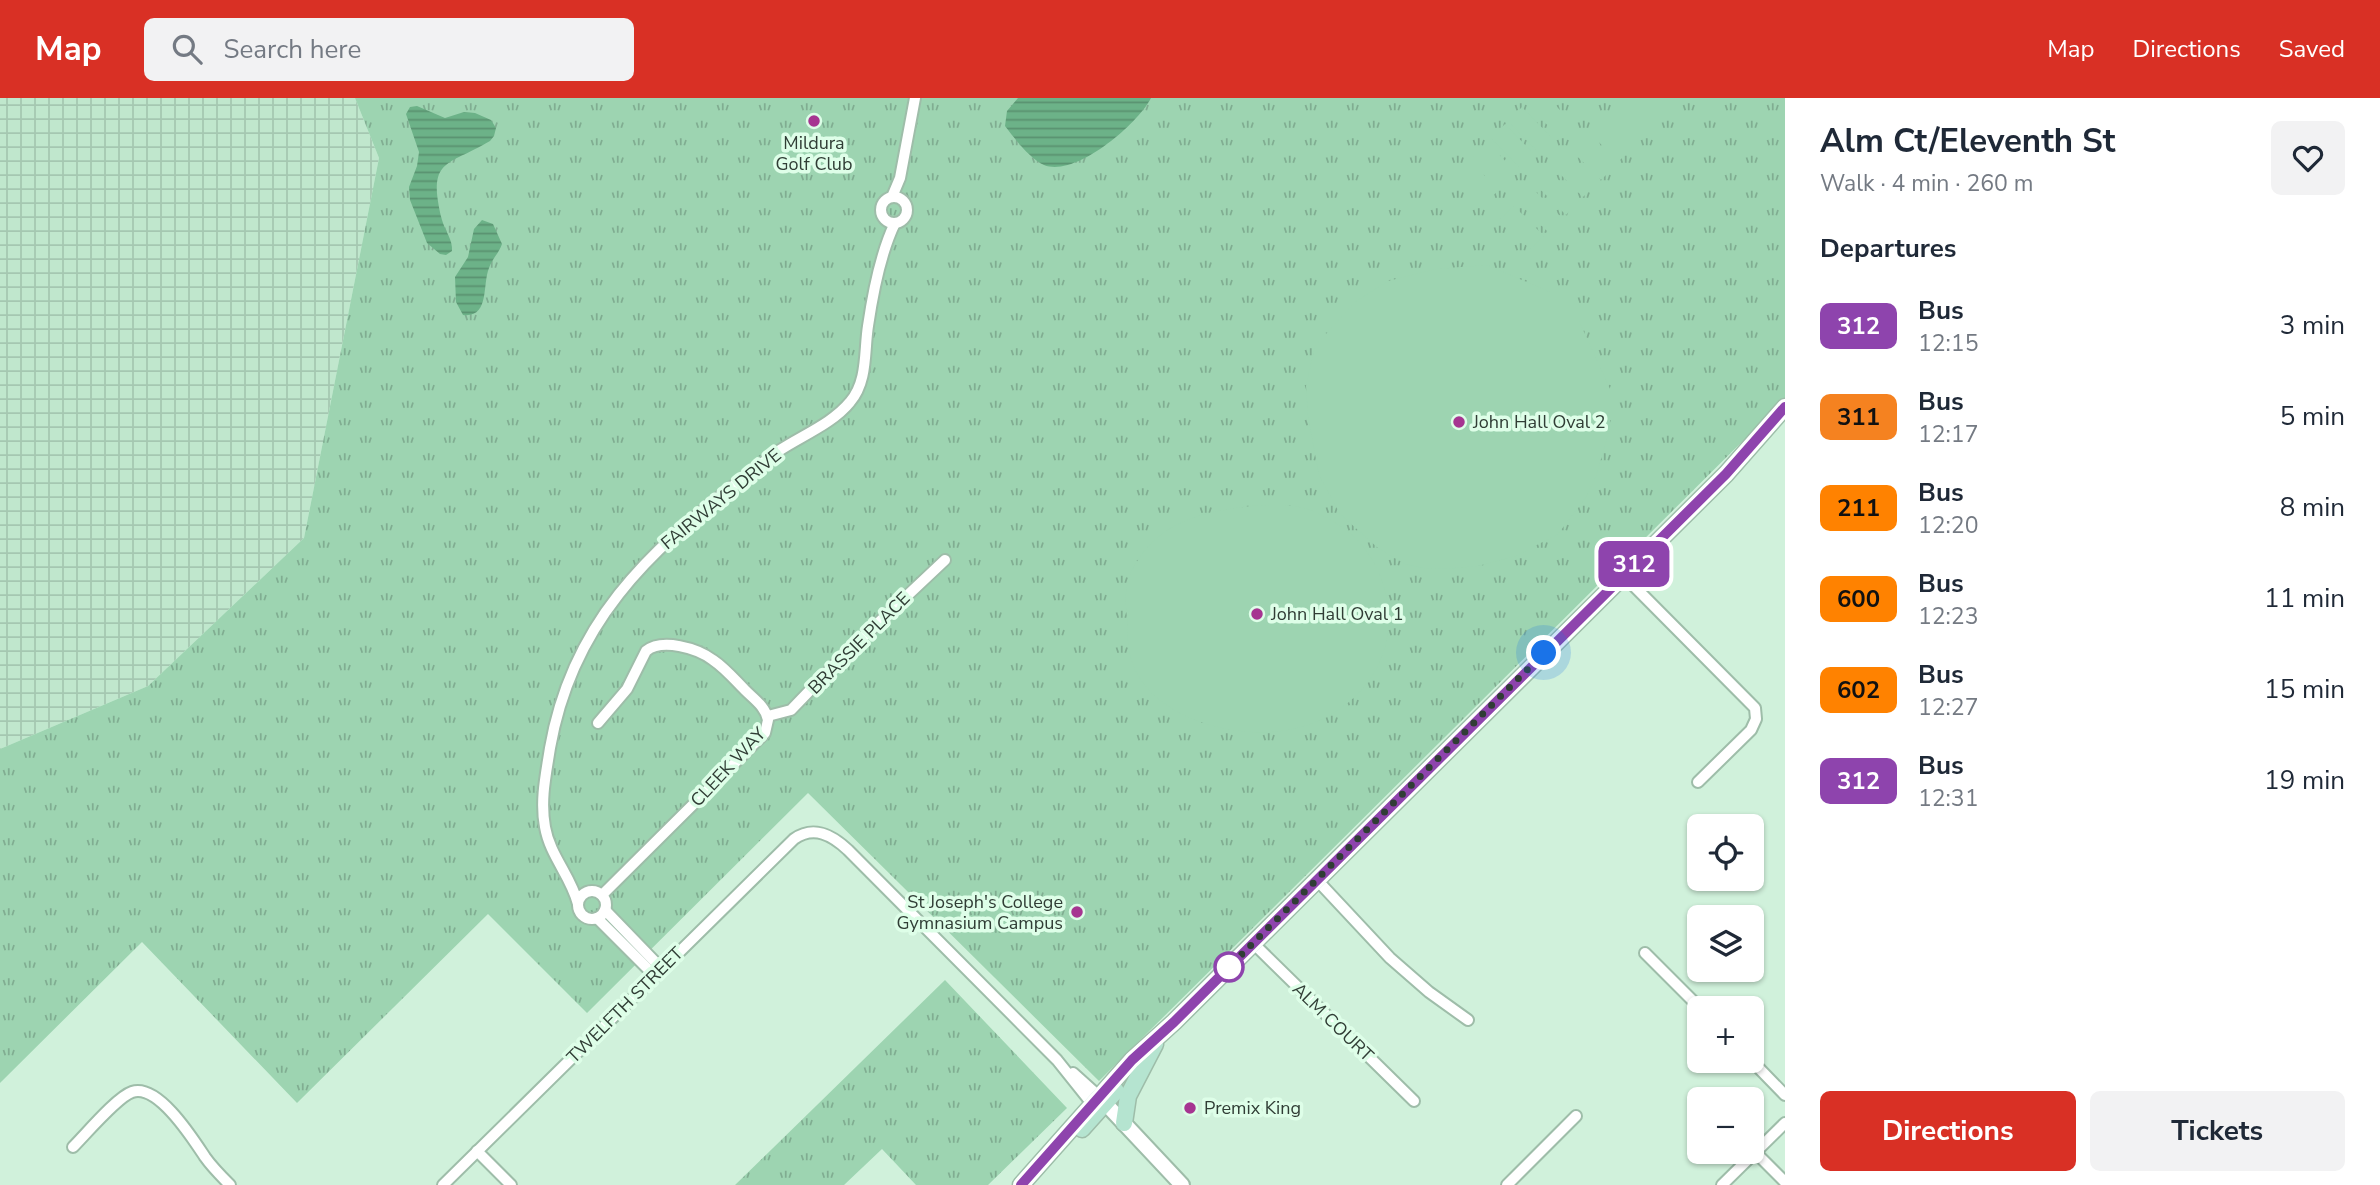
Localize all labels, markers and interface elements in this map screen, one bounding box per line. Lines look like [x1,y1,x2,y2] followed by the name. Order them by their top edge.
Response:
[144,18,634,81] search box
[35,27,102,72] text: Map
[168,30,206,68] icon: search
[224,32,361,67] text: Search here
[2047,33,2094,65] text: Map
[2132,33,2241,65] text: Directions
[2279,33,2345,65] text: Saved
[806,113,822,129] marker: Mildura Golf Club
[1820,119,2115,164] text: Alm Ct/Eleventh St
[2271,121,2345,195] button: heart
[776,131,852,176] place label: Mildura Golf Club
[1820,168,2033,199] text: Walk · 4 min · 260 m
[1820,231,1956,266] text: Departures
[1918,293,1964,328] text: Bus
[2280,308,2345,343] text: 3 min
[1837,310,1880,342] text: 312
[1918,328,1978,359] text: 12:15
[1918,384,1964,419] text: Bus
[2280,399,2345,434] text: 5 min
[1837,401,1880,433] text: 311
[1472,410,1606,434] place label: John Hall Oval 2
[1451,414,1467,430] marker: John Hall Oval 2
[1918,419,1978,450] text: 12:17
[656,443,786,555] street label: FAIRWAYS DRIVE
[1918,475,1964,510] text: Bus
[2280,490,2345,525] text: 8 min
[1837,492,1880,524] text: 211
[1918,510,1978,541] text: 12:20
[1594,541,1674,587] line badge: 312
[1612,548,1656,580] text: 312
[1918,566,1964,601] text: Bus
[2264,581,2345,616] text: 11 min
[1837,583,1880,615] text: 600
[803,587,915,699] street label: BRASSIE PLACE
[1918,601,1978,632] text: 12:23
[1270,602,1404,626] place label: John Hall Oval 1
[1249,606,1265,622] marker: John Hall Oval 1
[1526,635,1561,670] your location
[1918,657,1964,692] text: Bus
[2264,672,2345,707] text: 15 min
[1837,674,1880,706] text: 602
[1918,692,1978,723] text: 12:27
[685,722,771,812] street label: CLEEK WAY
[1918,748,1964,783] text: Bus
[2264,763,2345,798] text: 19 min
[1837,765,1880,797] text: 312
[1918,783,1978,814] text: 12:31
[1687,814,1764,1164] map controls
[1687,814,1764,891] button: locate
[897,890,1063,935] place label: St Joseph's College Gymnasium Campus
[1069,904,1085,920] marker: St Joseph's College Gymnasium Campus
[1687,905,1764,982] button: layers
[562,941,689,1068] street label: TWELFTH STREET
[1214,952,1244,982] unlabelled marker
[1287,977,1379,1067] street label: ALM COURT
[1687,996,1764,1073] button: +
[1687,1087,1764,1164] button: −
[1820,1091,2076,1171] button: Directions
[2090,1091,2345,1171] button: Tickets
[1204,1096,1301,1120] place label: Premix King
[1182,1100,1198,1116] marker: Premix King

